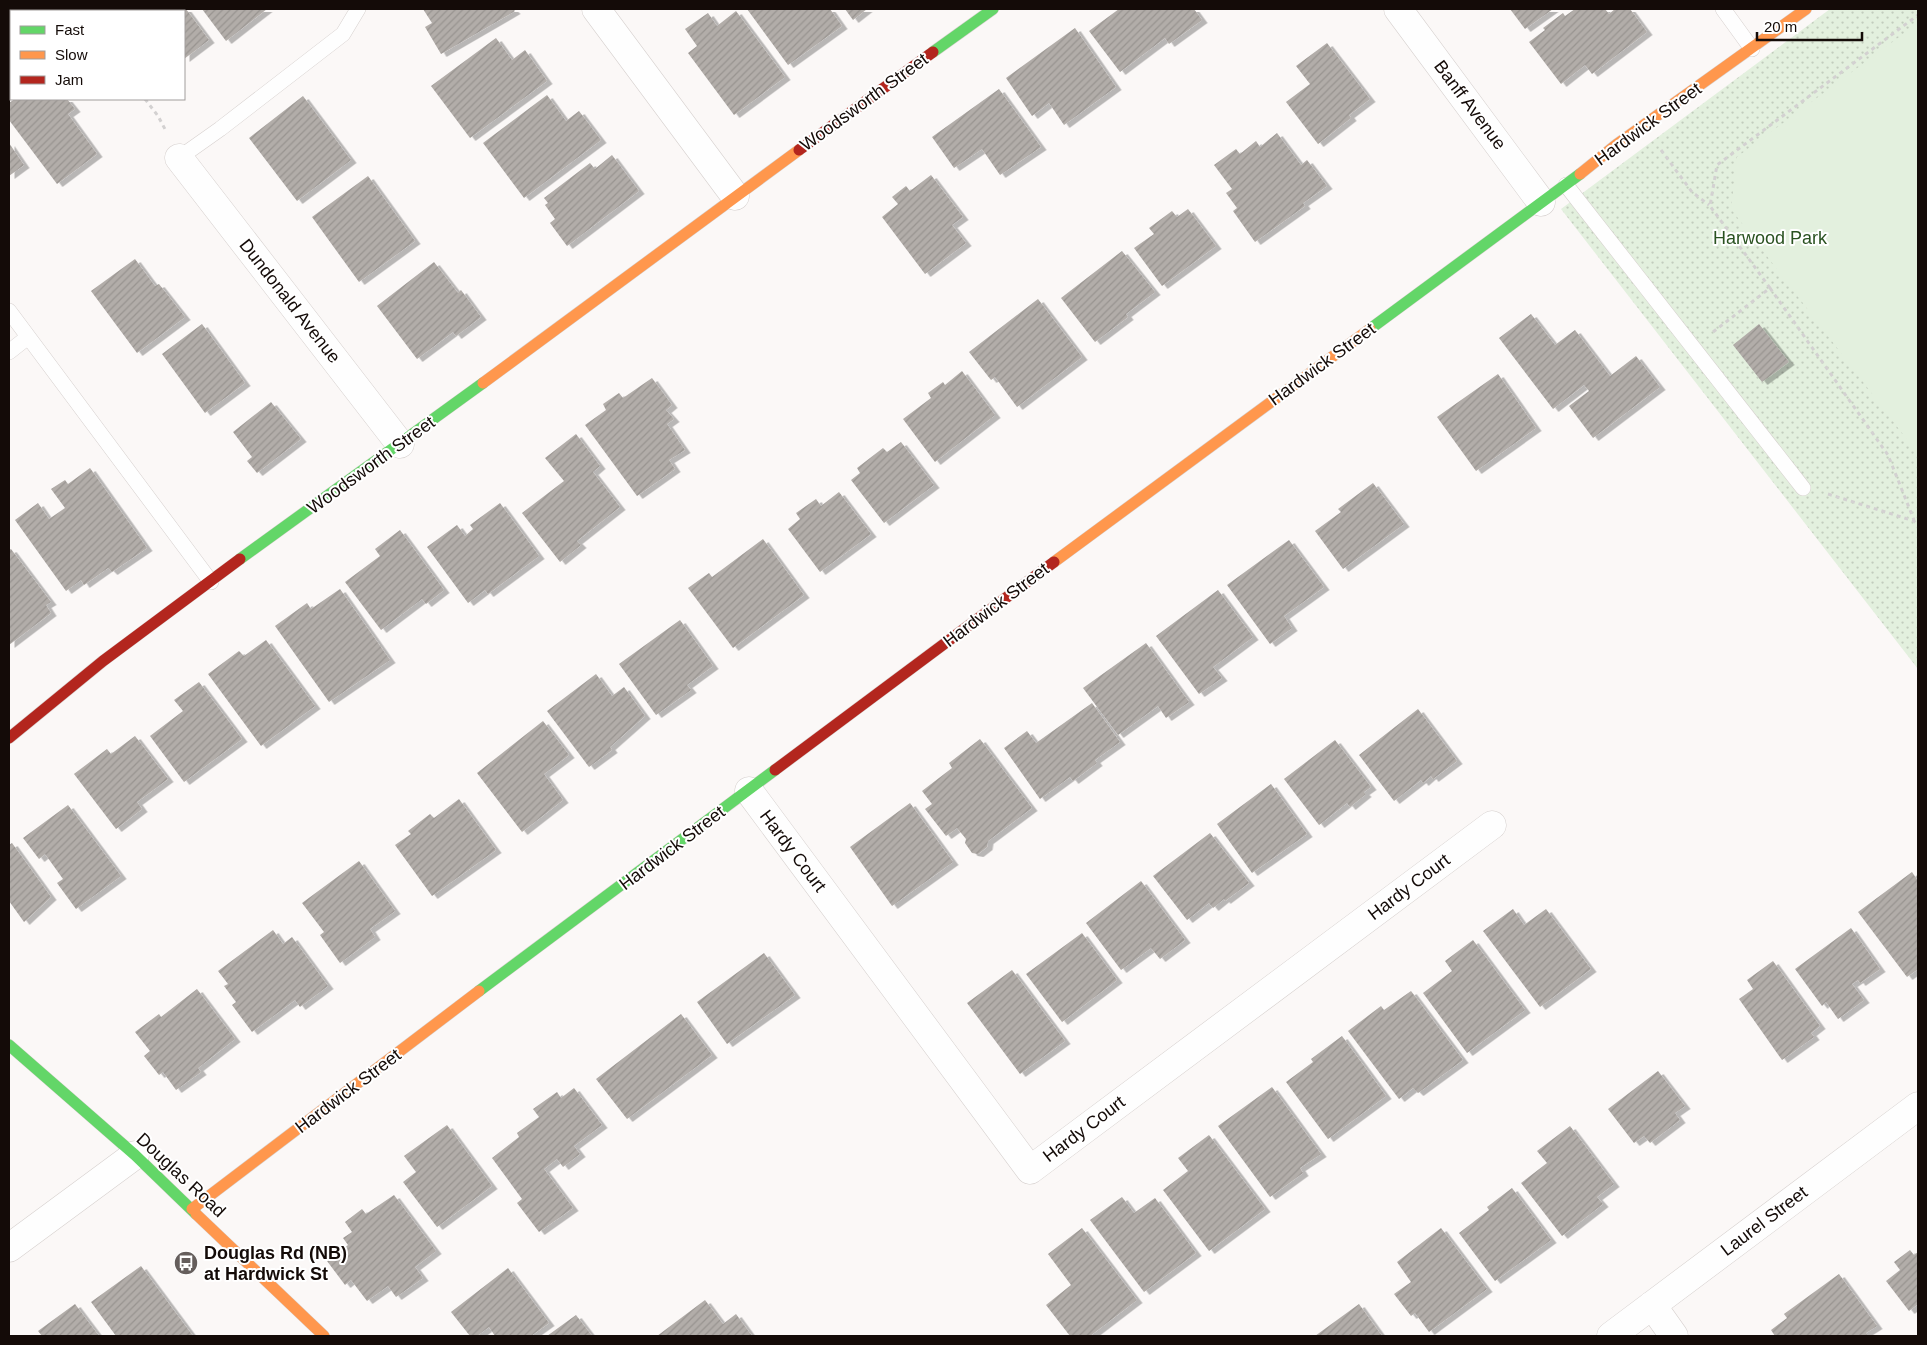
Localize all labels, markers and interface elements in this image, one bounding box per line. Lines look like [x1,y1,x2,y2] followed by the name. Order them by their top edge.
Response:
[10,10,185,100] legend
[1757,10,1862,42] scale bar
[1764,18,1797,35] text: 20 m
[55,21,85,38] text: Fast
[55,46,88,63] text: Slow
[796,49,932,155] street label: Woodsworth Street
[1430,56,1510,154] street label: Banff Avenue
[55,71,83,88] text: Jam
[1591,79,1705,169] street label: Hardwick Street
[1713,228,1828,248] park label: Harwood Park
[235,235,345,367] street label: Dundonald Avenue
[1265,319,1379,409] street label: Hardwick Street
[303,412,439,518] street label: Woodsworth Street
[939,559,1053,651] street label: Hardwick Street
[615,802,729,894] street label: Hardwick Street
[756,806,830,896] street label: Hardy Court
[1364,850,1454,924] street label: Hardy Court
[291,1045,405,1137] street label: Hardwick Street
[1039,1092,1129,1166] street label: Hardy Court
[132,1129,230,1221] street label: Douglas Road
[1717,1182,1811,1260] street label: Laurel Street
[204,1243,347,1284] place label: Douglas Rd (NB) at Hardwick St
[173,1250,199,1276] bus stop icon: Douglas Rd (NB) at Hardwick St

